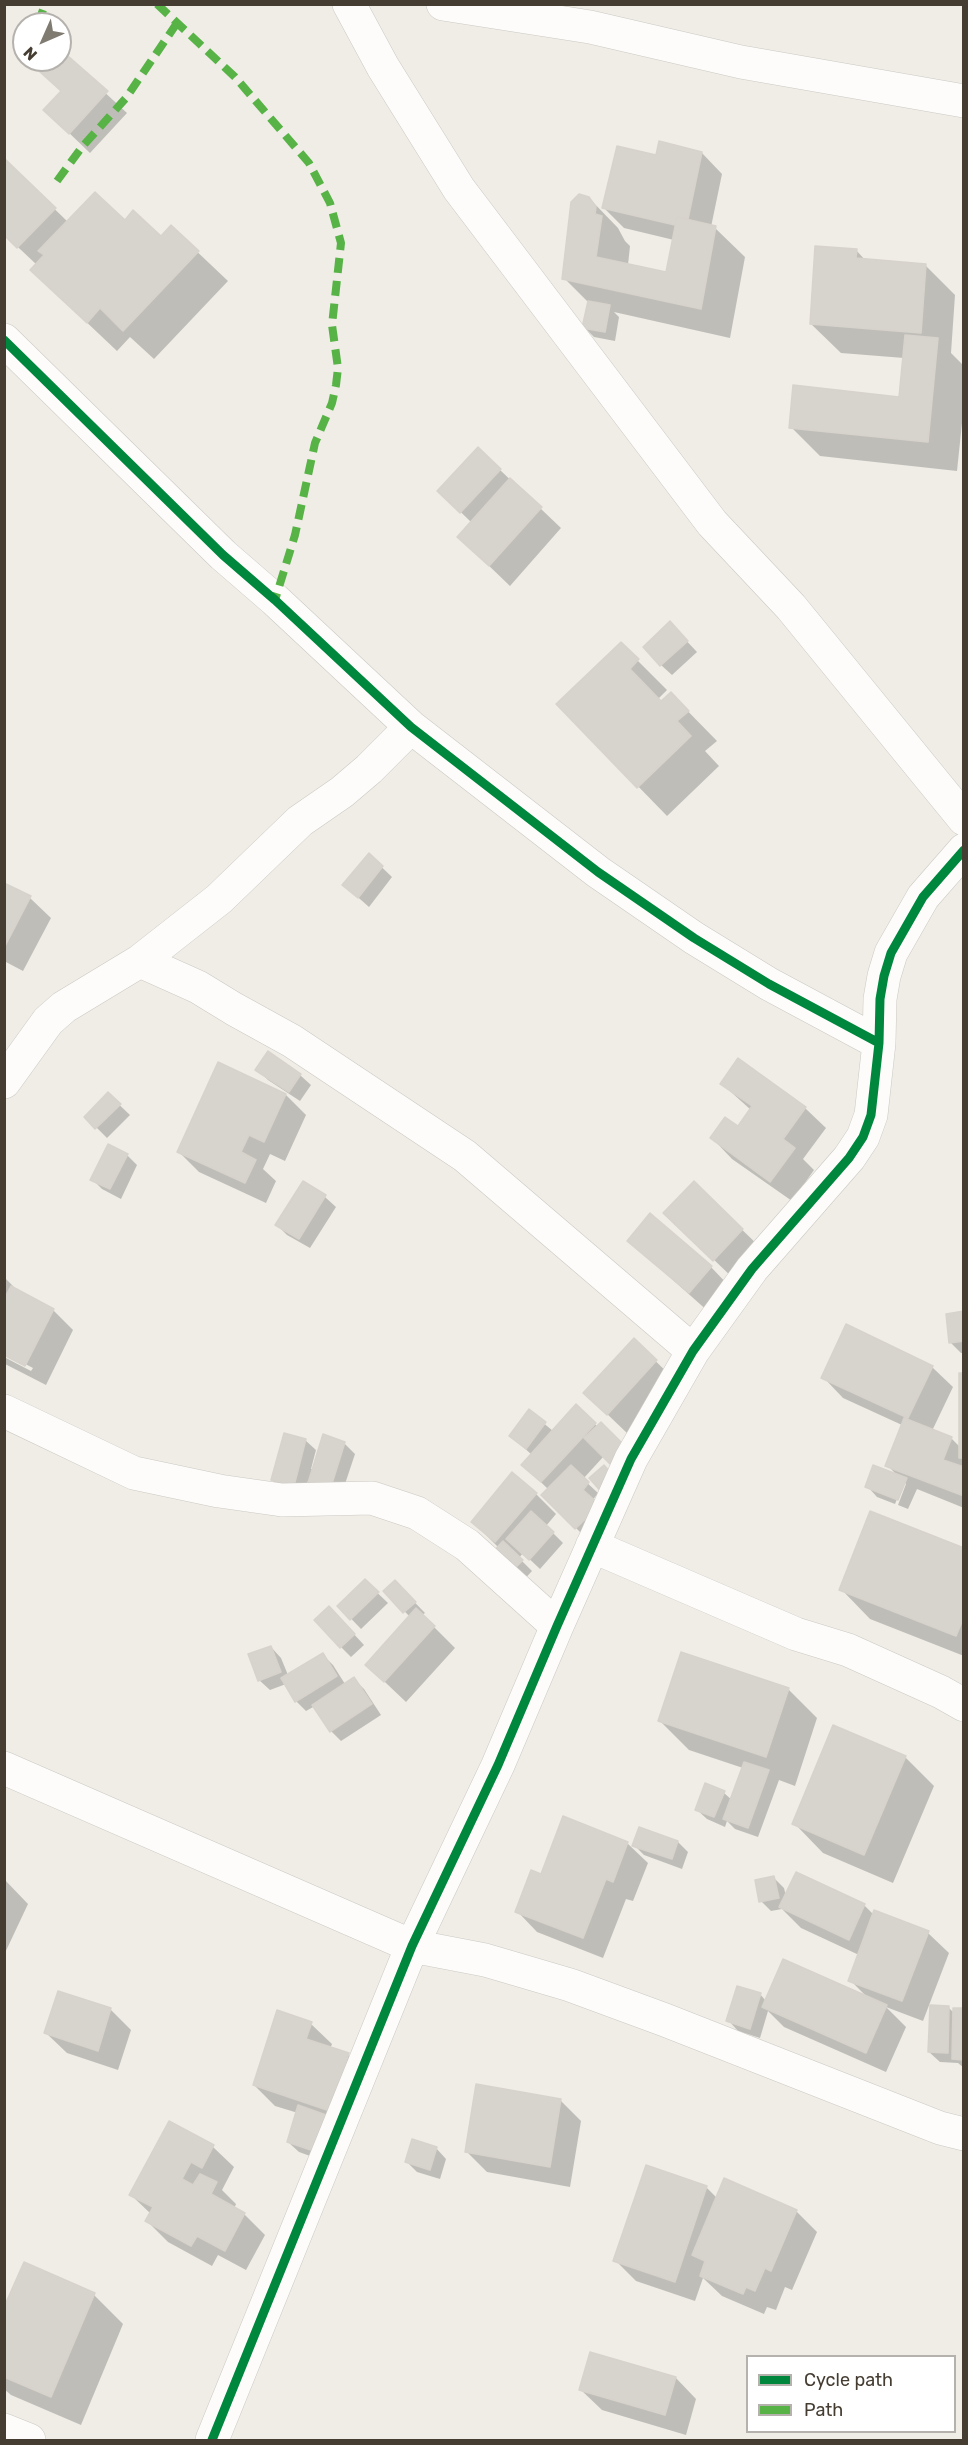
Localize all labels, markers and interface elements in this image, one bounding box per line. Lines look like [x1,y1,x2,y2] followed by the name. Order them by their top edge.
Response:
[12,12,72,72] north arrow
[20,43,41,64] text: N
[746,2355,956,2433] legend
[804,2369,893,2391] text: Cycle path
[804,2399,843,2421] text: Path

